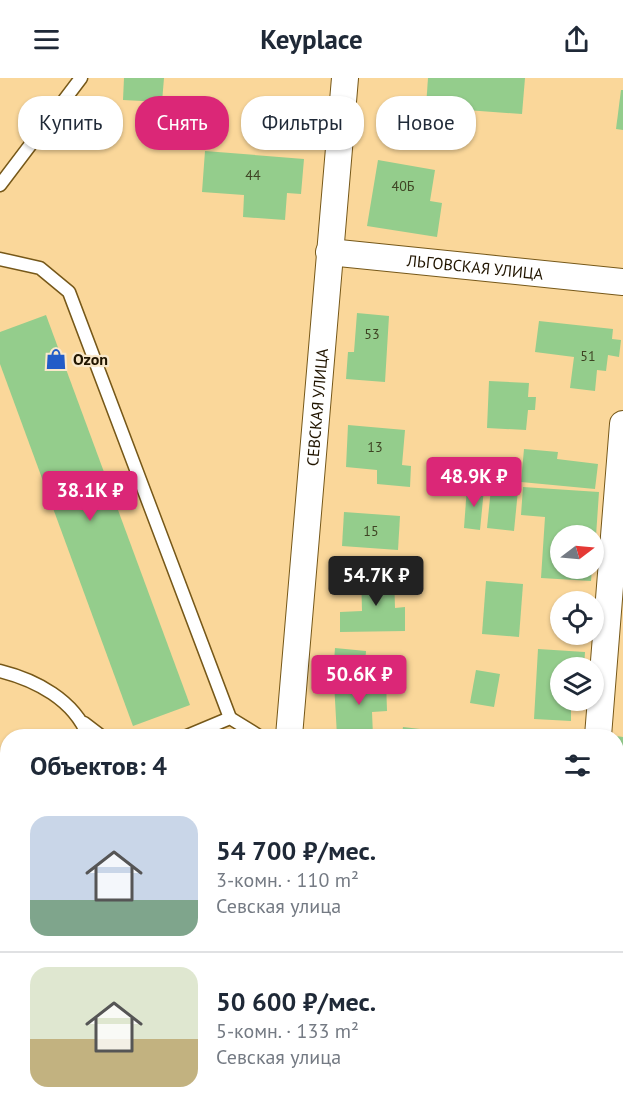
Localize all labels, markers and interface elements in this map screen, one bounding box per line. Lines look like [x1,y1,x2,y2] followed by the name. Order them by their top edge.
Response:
[260,22,363,56] text: Keyplace
[30,23,63,56] icon: menu
[560,23,593,56] icon: share
[18,96,123,150] chip: Купить
[135,96,229,150] chip: Снять
[241,96,364,150] chip: Фильтры
[376,96,476,150] chip: Новое
[245,166,261,184] house number: 44
[392,177,415,195] house number: 40Б
[405,250,545,284] street label: ЛЬГОВСКАЯ УЛИЦА
[364,325,380,343] house number: 53
[44,347,68,371] shop icon: Ozon
[302,347,332,467] street label: СЕВСКАЯ УЛИЦА
[580,347,596,365] house number: 51
[73,349,108,369] place label: Ozon
[367,438,383,456] house number: 13
[419,457,529,508] pin: 48.9K ₽
[440,463,508,489] text: 48.9K ₽
[35,471,145,522] pin: 38.1K ₽
[56,477,124,503] text: 38.1K ₽
[363,522,379,540] house number: 15
[550,525,604,579] north arrow
[550,525,604,711] map controls
[321,556,431,607] pin: 54.7K ₽
[342,562,410,588] text: 54.7K ₽
[550,591,604,645] button: locate
[304,655,414,706] pin: 50.6K ₽
[550,657,604,711] button: layers
[325,661,393,687] text: 50.6K ₽
[30,749,167,782] text: Объектов: 4
[561,749,594,782] icon: filters
[216,834,376,867] text: 54 700 ₽/мес.
[78,840,150,912] icon: home
[216,867,359,893] text: 3-комн. · 110 m²
[216,893,341,919] text: Севская улица
[216,985,376,1018] text: 50 600 ₽/мес.
[78,991,150,1063] icon: home
[216,1018,359,1044] text: 5-комн. · 133 m²
[216,1044,341,1070] text: Севская улица

